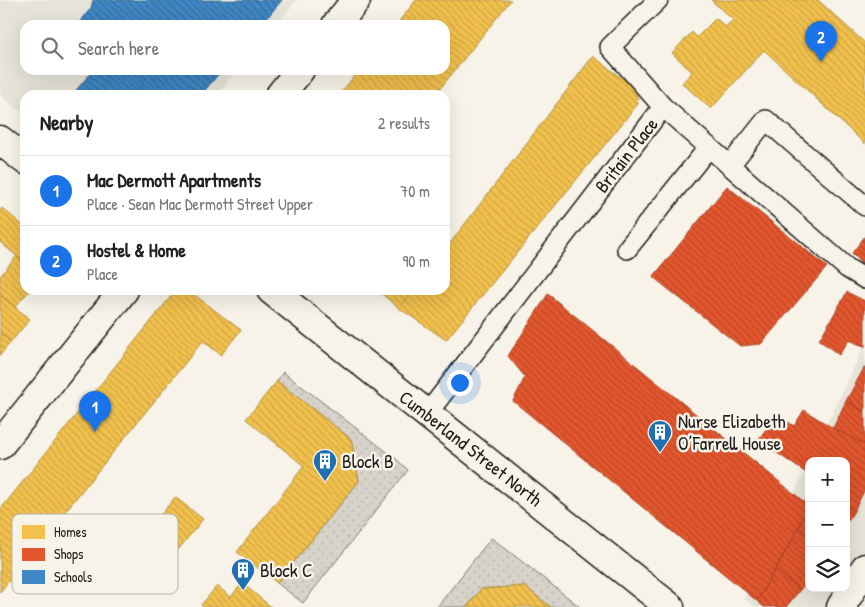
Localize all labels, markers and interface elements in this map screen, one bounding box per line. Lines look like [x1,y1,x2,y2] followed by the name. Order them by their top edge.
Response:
[20,20,450,75] search box
[805,21,837,62] pin: 2
[38,34,66,62] icon: search
[78,35,159,61] text: Search here
[40,108,93,137] text: Nearby
[378,112,430,134] text: 2 results
[588,112,664,198] street label: Britain Place
[87,167,261,193] text: Mac Dermott Apartments
[53,180,59,202] text: 1
[400,180,430,202] text: 70 m
[87,193,313,215] text: Place · Sean Mac Dermott Street Upper
[87,237,186,263] text: Hostel & Home
[52,250,60,272] text: 2
[402,250,430,272] text: 90 m
[87,263,118,285] text: Place
[447,370,473,396] your location
[394,384,548,512] street label: Cumberland Street North
[79,391,111,432] pin: 1
[678,408,785,456] place label: Nurse Elizabeth O’Farrell House
[647,419,673,453] building icon: Nurse Elizabeth O’Farrell House
[312,448,338,482] building icon: Block B
[342,448,394,474] place label: Block B
[805,457,850,592] map controls
[805,457,850,502] button: +
[805,502,850,547] button: −
[12,514,178,594] legend
[54,522,87,541] text: Homes
[54,544,83,564] text: Shops
[805,547,850,592] button: layers
[230,557,256,591] building icon: Block C
[260,557,312,583] place label: Block C
[54,567,92,586] text: Schools

